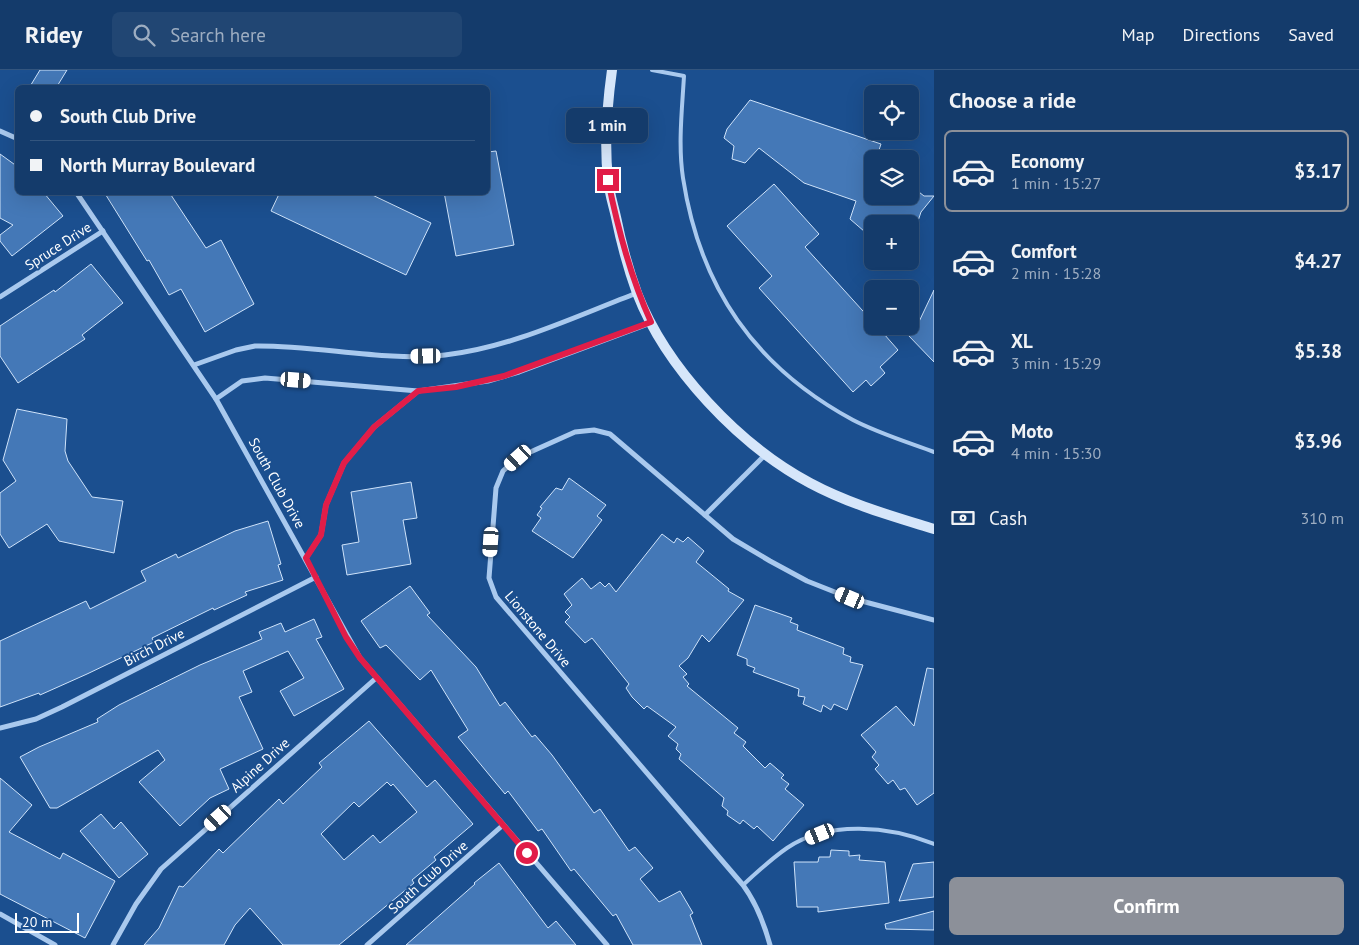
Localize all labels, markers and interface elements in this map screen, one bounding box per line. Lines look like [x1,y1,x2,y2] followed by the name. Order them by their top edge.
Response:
[112,12,462,57] search box
[25,19,82,50] text: Ridey
[130,21,158,49] icon: search
[170,23,266,47] text: Search here
[1122,23,1154,46] text: Map
[1182,23,1260,46] text: Directions
[1288,23,1334,46] text: Saved
[864,85,919,335] map controls
[864,85,919,140] button: locate
[949,86,1076,114] text: Choose a ride
[60,104,196,128] text: South Club Drive
[567,108,649,142] callout: 1 min
[587,115,627,135] text: 1 min
[951,149,996,194] icon: car
[1011,149,1084,173] text: Economy
[864,150,919,205] button: layers
[60,153,255,177] text: North Murray Boulevard
[1294,159,1342,183] text: $3.17
[597,169,619,191] route end
[1011,173,1101,193] text: 1 min · 15:27
[864,215,919,270] button: +
[21,218,95,274] street label: Spruce Drive
[951,239,996,284] icon: car
[1011,239,1077,263] text: Comfort
[1294,249,1342,273] text: $4.27
[1011,263,1101,283] text: 2 min · 15:28
[864,280,919,335] button: −
[951,329,996,374] icon: car
[1011,329,1033,353] text: XL
[1294,339,1342,363] text: $5.38
[410,348,441,364] car
[1011,353,1101,373] text: 3 min · 15:29
[280,371,311,389] car
[951,419,996,464] icon: car
[1011,419,1053,443] text: Moto
[1294,429,1342,453] text: $3.96
[245,434,309,532] street label: South Club Drive
[501,442,534,474] car
[1011,443,1101,463] text: 4 min · 15:30
[949,504,977,532] icon: cash
[989,506,1027,530] text: Cash
[1301,508,1344,528] text: 310 m
[482,527,499,557] car
[833,585,866,611] car
[501,587,575,671] street label: Lionstone Drive
[121,624,187,670] street label: Birch Drive
[227,734,293,796] street label: Alpine Drive
[201,802,234,834] car
[803,821,836,847] car
[384,837,472,917] street label: South Club Drive
[516,842,538,864] route start
[949,877,1344,935] button: Confirm
[15,910,79,933] scale bar
[22,913,52,931] text: 20 m

